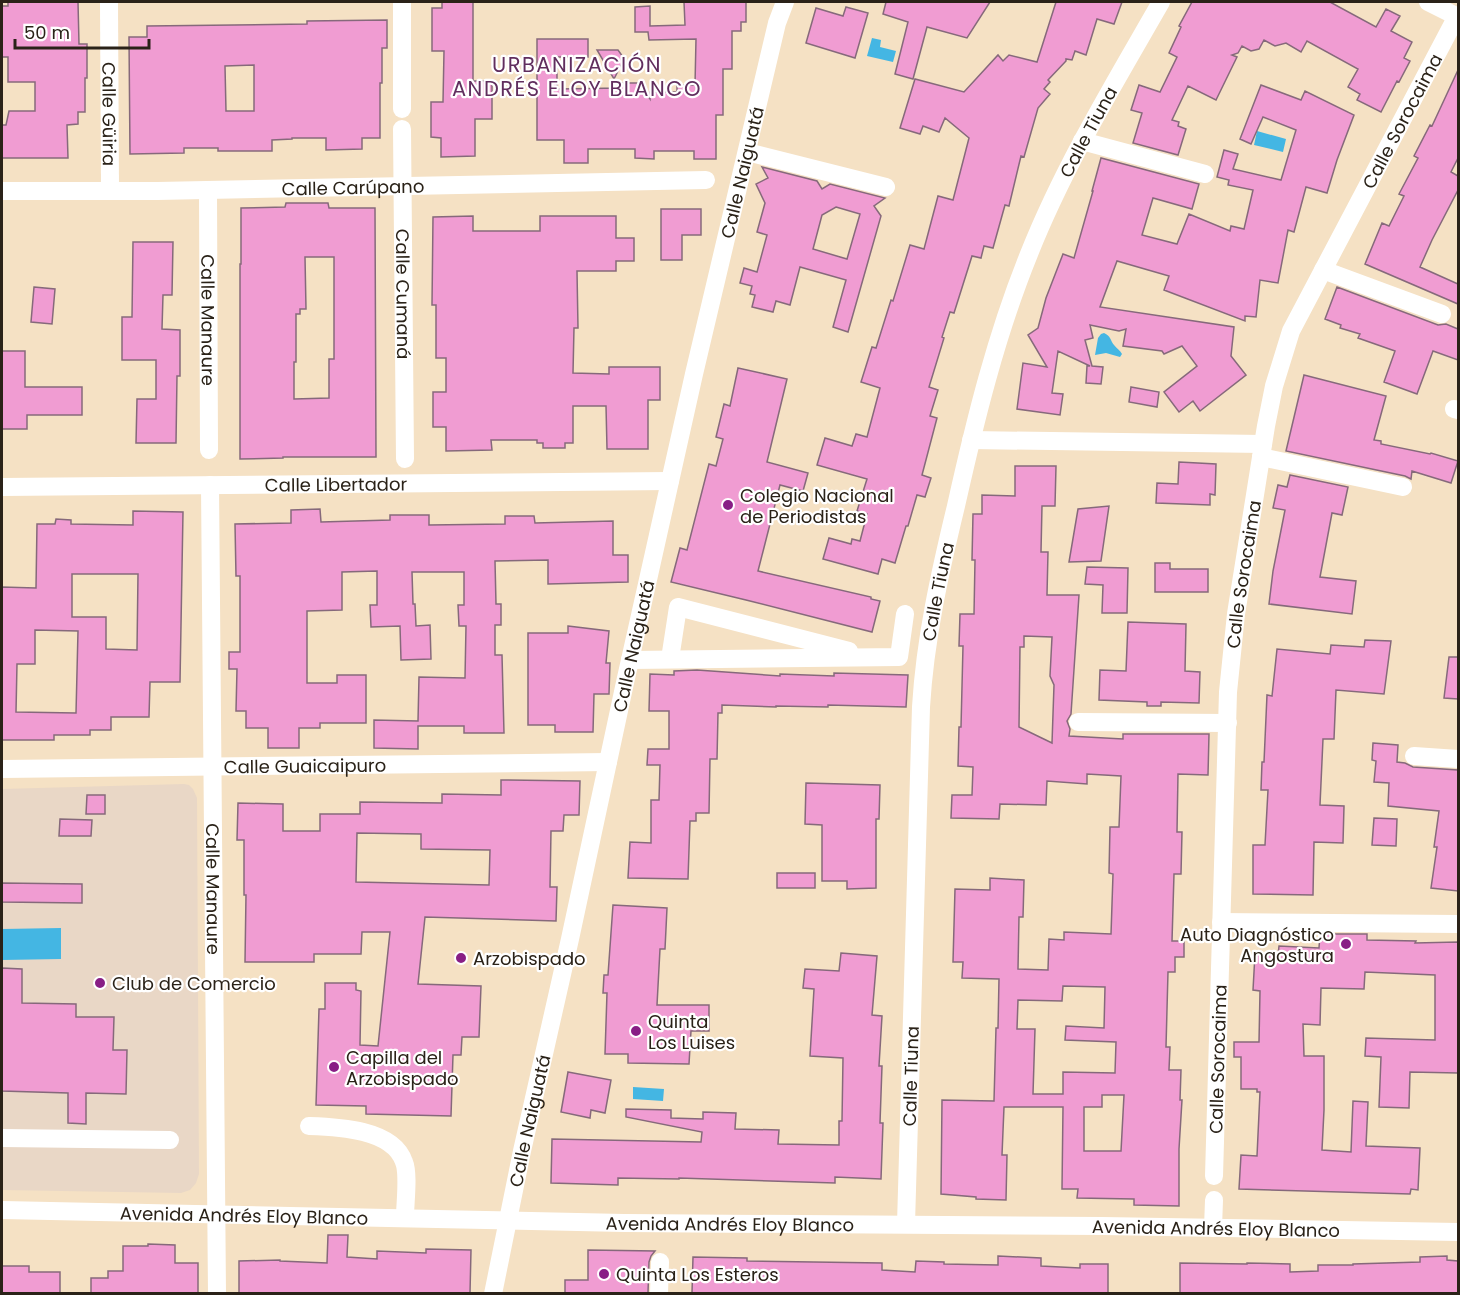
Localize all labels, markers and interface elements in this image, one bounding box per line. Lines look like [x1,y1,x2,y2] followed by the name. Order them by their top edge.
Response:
[15,12,148,50] scale bar
[24,20,70,45] text: 50 m
[1356,49,1448,193] street label: Calle Sorocaima
[452,50,702,103] district label: URBANIZACIÓN ANDRÉS ELOY BLANCO
[97,62,122,166] street label: Calle Güiria
[1053,81,1123,182] street label: Calle Tiuna
[714,104,769,241] street label: Calle Naiguatá
[281,173,425,201] street label: Calle Carúpano
[390,228,417,360] street label: Calle Cumaná
[196,254,221,386] street label: Calle Manaure
[265,471,408,497] street label: Calle Libertador
[740,483,894,529] place label: Colegio Nacional de Periodistas
[721,498,735,512] marker: Colegio Nacional de Periodistas
[1220,498,1266,649] street label: Calle Sorocaima
[916,540,960,643] street label: Calle Tiuna
[607,577,660,714] street label: Calle Naiguatá
[224,752,386,779] street label: Calle Guaicaipuro
[200,823,227,955] street label: Calle Manaure
[1180,922,1334,968] place label: Auto Diagnóstico Angostura
[1339,937,1353,951] marker: Auto Diagnóstico Angostura
[473,946,586,971] place label: Arzobispado
[454,951,468,965] marker: Arzobispado
[112,971,276,996] place label: Club de Comercio
[93,976,107,990] marker: Club de Comercio
[1203,984,1232,1134] street label: Calle Sorocaima
[648,1009,735,1055] place label: Quinta Los Luises
[629,1024,643,1038] marker: Quinta Los Luises
[896,1026,924,1127] street label: Calle Tiuna
[346,1045,459,1091] place label: Capilla del Arzobispado
[503,1052,556,1189] street label: Calle Naiguatá
[327,1060,341,1074] marker: Capilla del Arzobispado
[120,1200,368,1230] street label: Avenida Andrés Eloy Blanco
[605,1210,854,1237] street label: Avenida Andrés Eloy Blanco
[1092,1213,1340,1243] street label: Avenida Andrés Eloy Blanco
[616,1262,779,1287] place label: Quinta Los Esteros
[597,1267,611,1281] marker: Quinta Los Esteros

